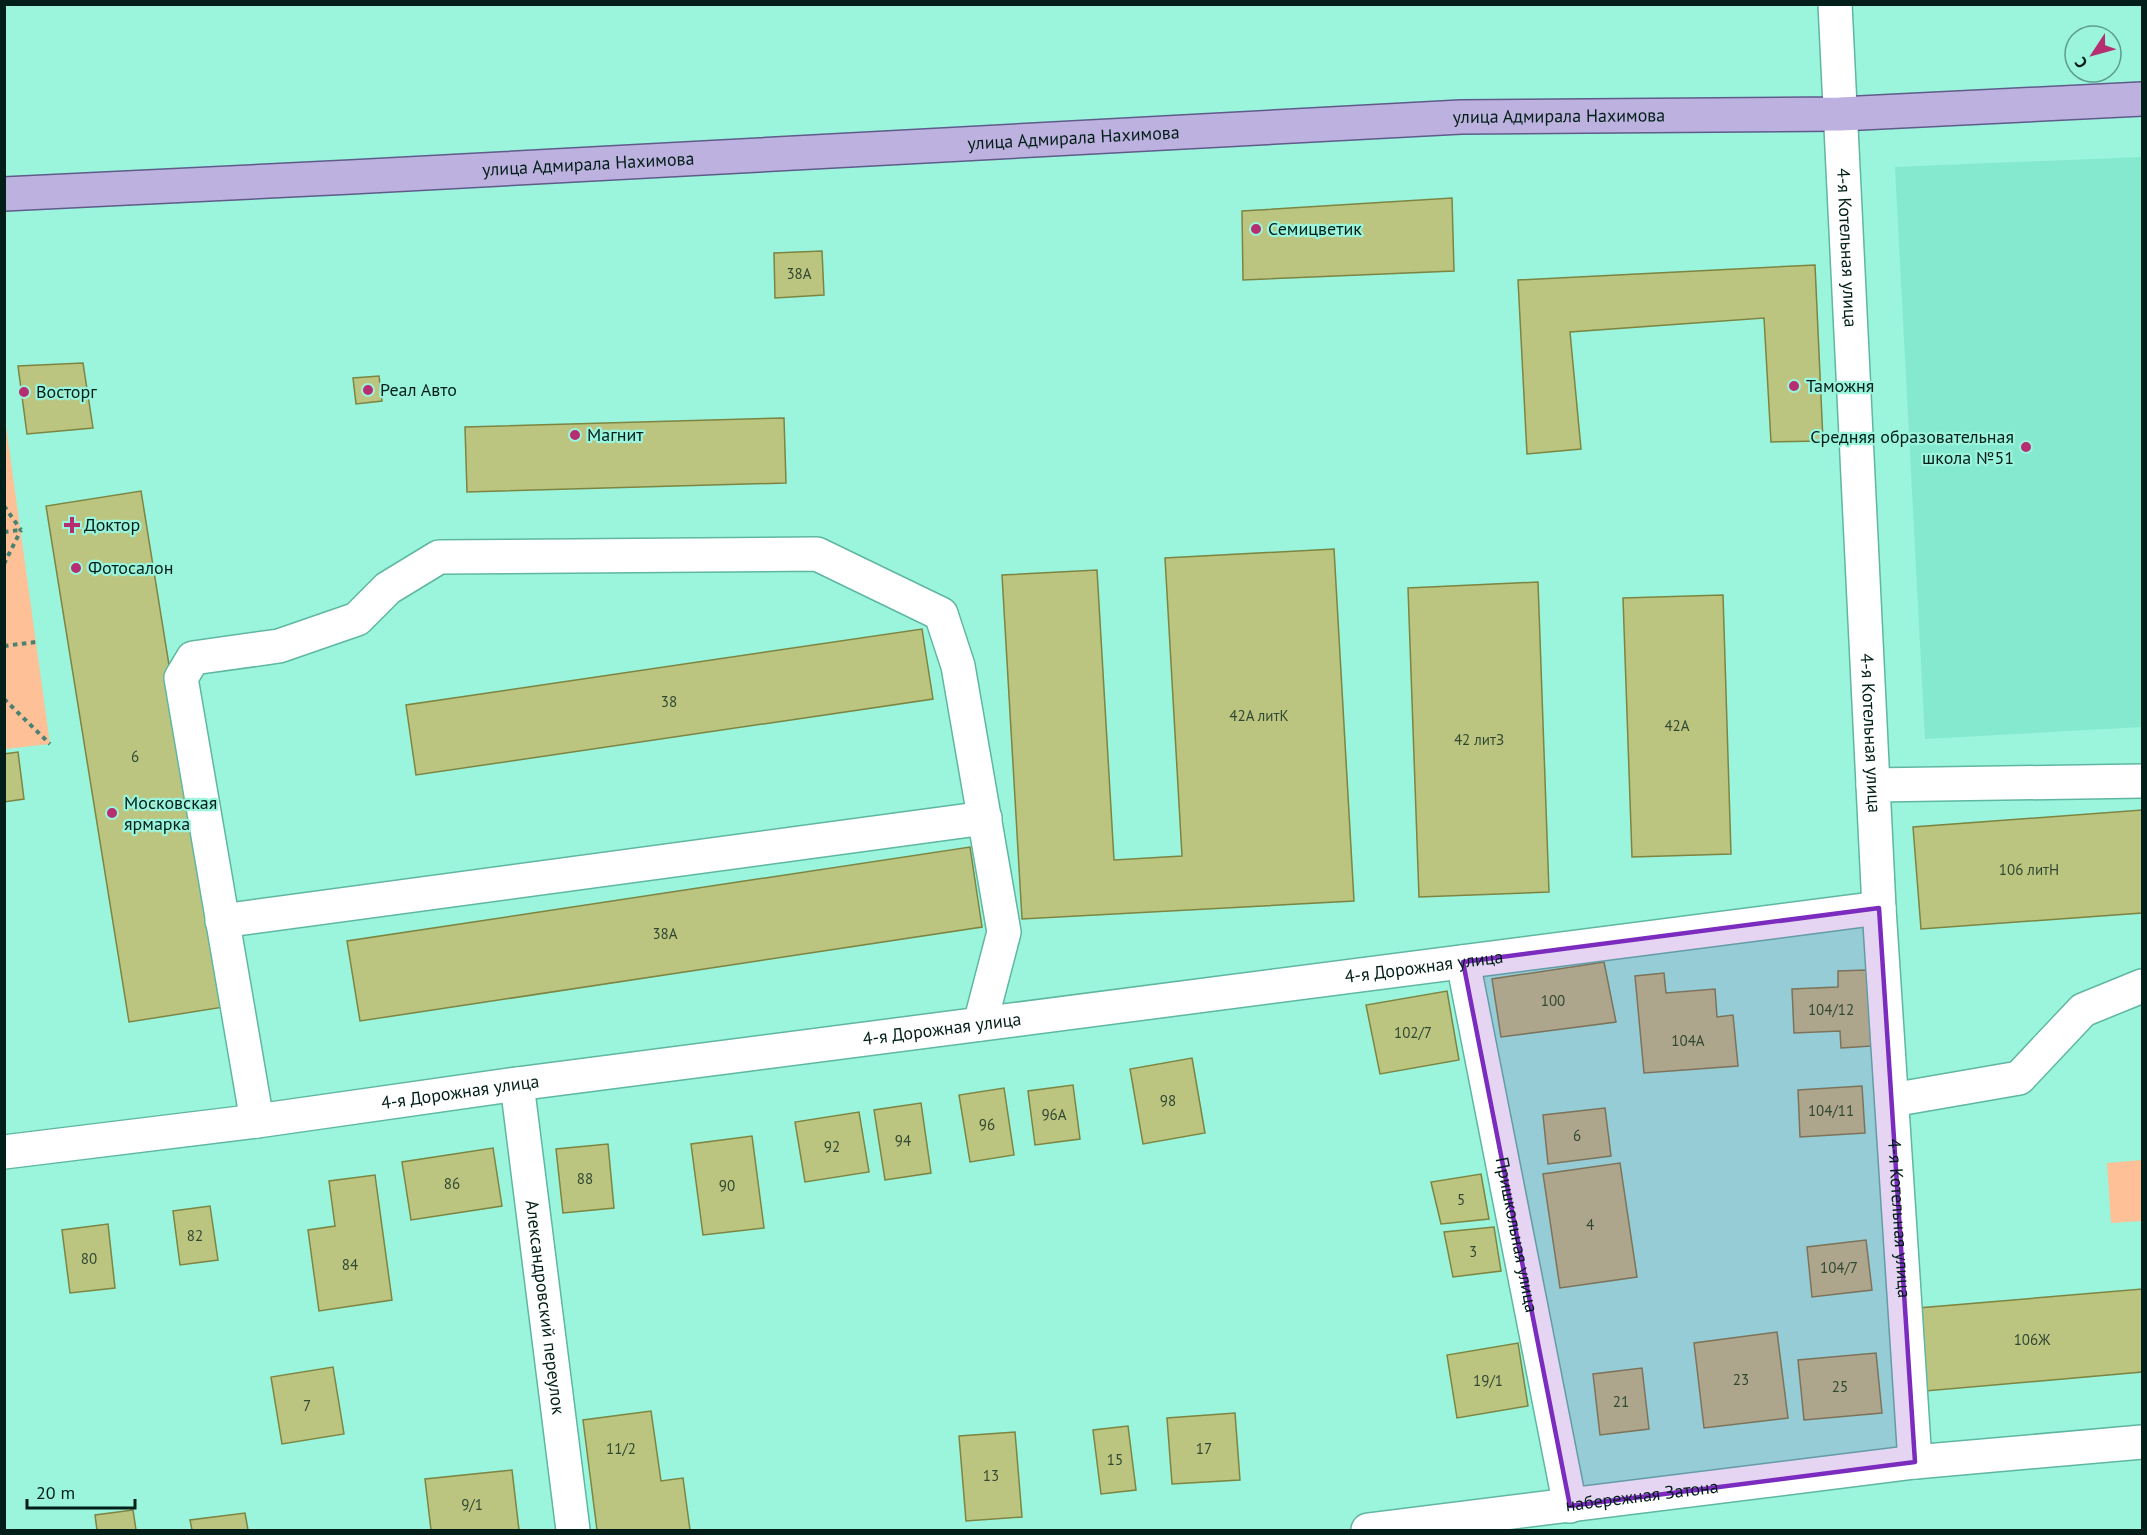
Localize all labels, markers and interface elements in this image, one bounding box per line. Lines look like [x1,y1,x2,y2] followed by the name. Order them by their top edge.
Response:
[2063,24,2123,84] north arrow
[2070,53,2092,72] text: С
[1452,103,1665,128] street label: улица Адмирала Нахимова
[967,120,1180,155] street label: улица Адмирала Нахимова
[481,146,695,181] street label: улица Адмирала Нахимова
[1832,167,1863,328] street label: 4-я Котельная улица
[1268,217,1362,240] place label: Семицветик
[1249,222,1263,236] marker: Семицветик
[786,264,812,283] house number: 38А
[1806,374,1874,397] place label: Таможня
[380,378,457,401] place label: Реал Авто
[1787,379,1801,393] marker: Таможня
[36,380,97,403] place label: Восторг
[361,383,375,397] marker: Реал Авто
[17,385,31,399] marker: Восторг
[587,423,644,446] place label: Магнит
[1810,425,2014,469] place label: Средняя образовательная школа №51
[568,428,582,442] marker: Магнит
[2019,440,2033,454] marker: Средняя образовательная школа №51
[84,513,140,536] place label: Доктор
[65,518,79,532] marker: Доктор
[88,556,173,579] place label: Фотосалон
[69,561,83,575] marker: Фотосалон
[1856,653,1886,813] street label: 4-я Котельная улица
[661,692,677,711] house number: 38
[1229,706,1289,725] house number: 42А литК
[1664,716,1690,735] house number: 42А
[1454,730,1504,749] house number: 42 литЗ
[131,747,139,766] house number: 6
[124,791,217,835] place label: Московская ярмарка
[105,806,119,820] marker: Московская ярмарка
[1999,860,2059,879] house number: 106 литН
[652,924,678,943] house number: 38А
[1343,945,1504,988] street label: 4-я Дорожная улица
[1541,991,1565,1010] house number: 100
[1808,1000,1854,1019] house number: 104/12
[861,1007,1022,1050] street label: 4-я Дорожная улица
[1394,1023,1432,1042] house number: 102/7
[1671,1031,1705,1050] house number: 104А
[379,1069,540,1114] street label: 4-я Дорожная улица
[1160,1091,1176,1110] house number: 98
[1808,1101,1854,1120] house number: 104/11
[1041,1105,1067,1124] house number: 96А
[979,1115,995,1134] house number: 96
[1573,1126,1581,1145] house number: 6
[895,1131,911,1150] house number: 94
[824,1137,840,1156] house number: 92
[1883,1138,1916,1299] street label: 4-я Котельная улица
[1491,1155,1544,1314] street label: Пришкольная улица
[577,1169,593,1188] house number: 88
[444,1174,460,1193] house number: 86
[719,1176,735,1195] house number: 90
[1457,1190,1465,1209] house number: 5
[521,1199,570,1416] street label: Александровский переулок
[1586,1215,1594,1234] house number: 4
[187,1226,203,1245] house number: 82
[1469,1242,1477,1261] house number: 3
[81,1249,97,1268] house number: 80
[342,1255,358,1274] house number: 84
[1820,1258,1858,1277] house number: 104/7
[2014,1330,2051,1349] house number: 106Ж
[1733,1370,1749,1389] house number: 23
[1473,1371,1503,1390] house number: 19/1
[1832,1377,1848,1396] house number: 25
[1613,1392,1629,1411] house number: 21
[303,1396,311,1415] house number: 7
[606,1439,636,1458] house number: 11/2
[1196,1439,1212,1458] house number: 17
[1107,1450,1123,1469] house number: 15
[983,1466,999,1485] house number: 13
[27,1472,135,1510] scale bar
[1564,1475,1720,1516] street label: набережная Затона
[36,1481,75,1504] text: 20 m
[461,1495,483,1514] house number: 9/1

